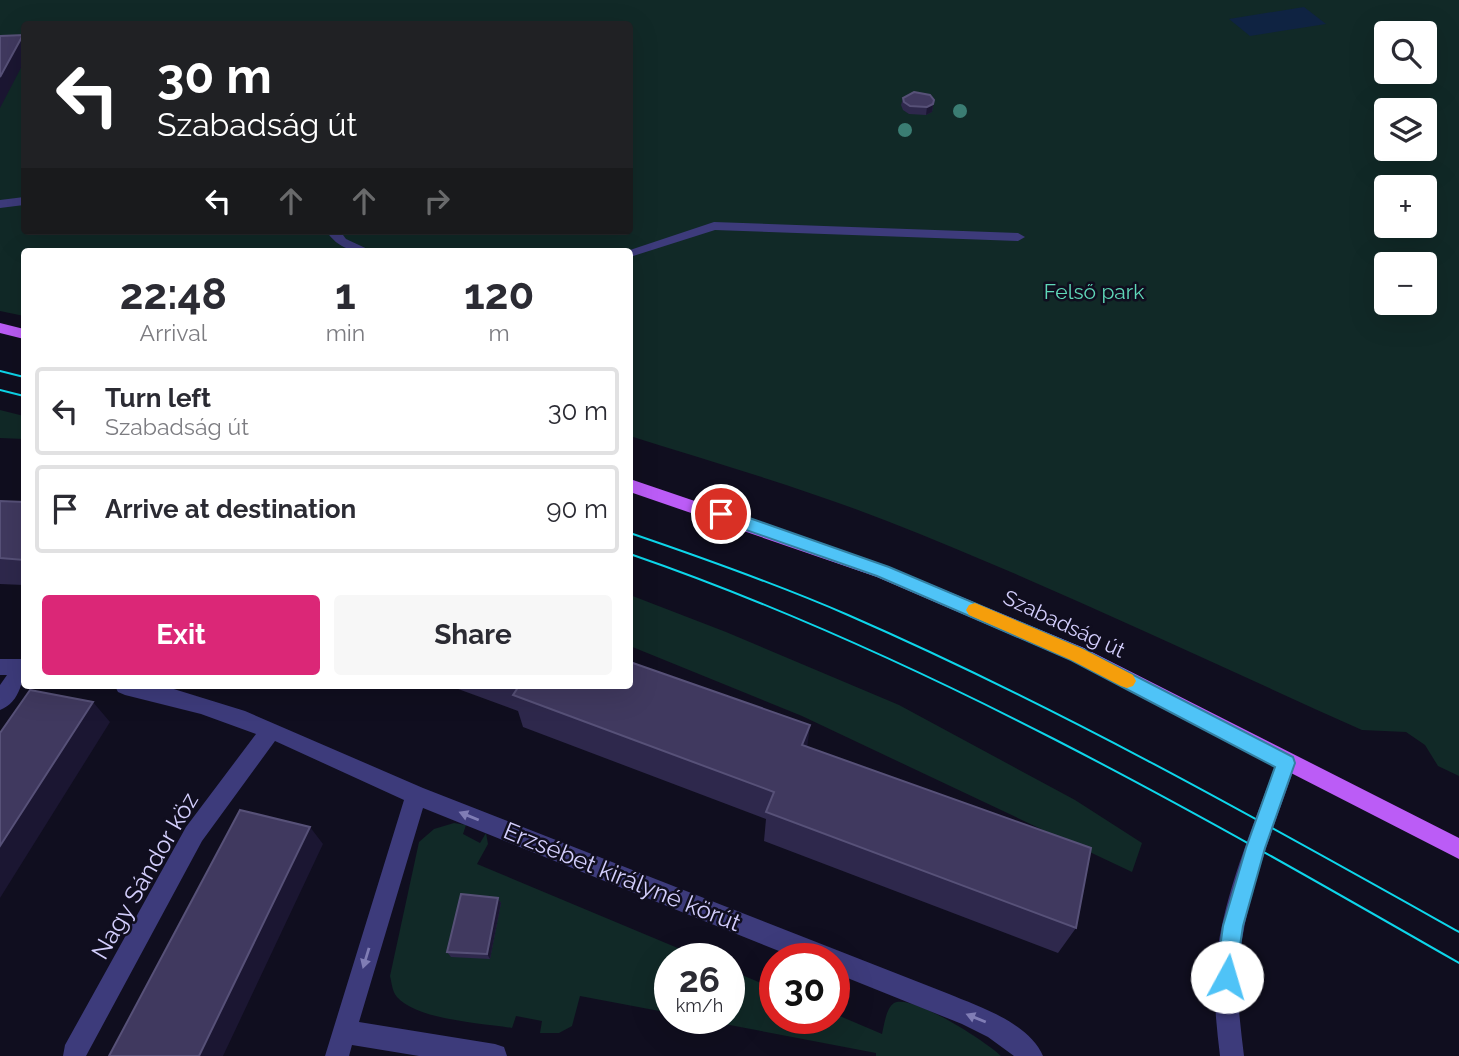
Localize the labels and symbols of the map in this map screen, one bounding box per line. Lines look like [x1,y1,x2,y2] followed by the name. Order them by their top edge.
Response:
[1044,279,1144,304] park label: Felső park
[691,484,751,544] pin
[999,584,1129,663] street label: Szabadság út
[85,787,204,964] street label: Nagy Sándor köz
[458,810,479,821] one-way arrow
[499,816,745,937] street label: Erzsébet királyné körút
[1190,940,1264,1014] position arrow
[759,943,850,1034] speed limit sign: 30
[361,948,371,969] one-way arrow
[965,1013,986,1024] one-way arrow

